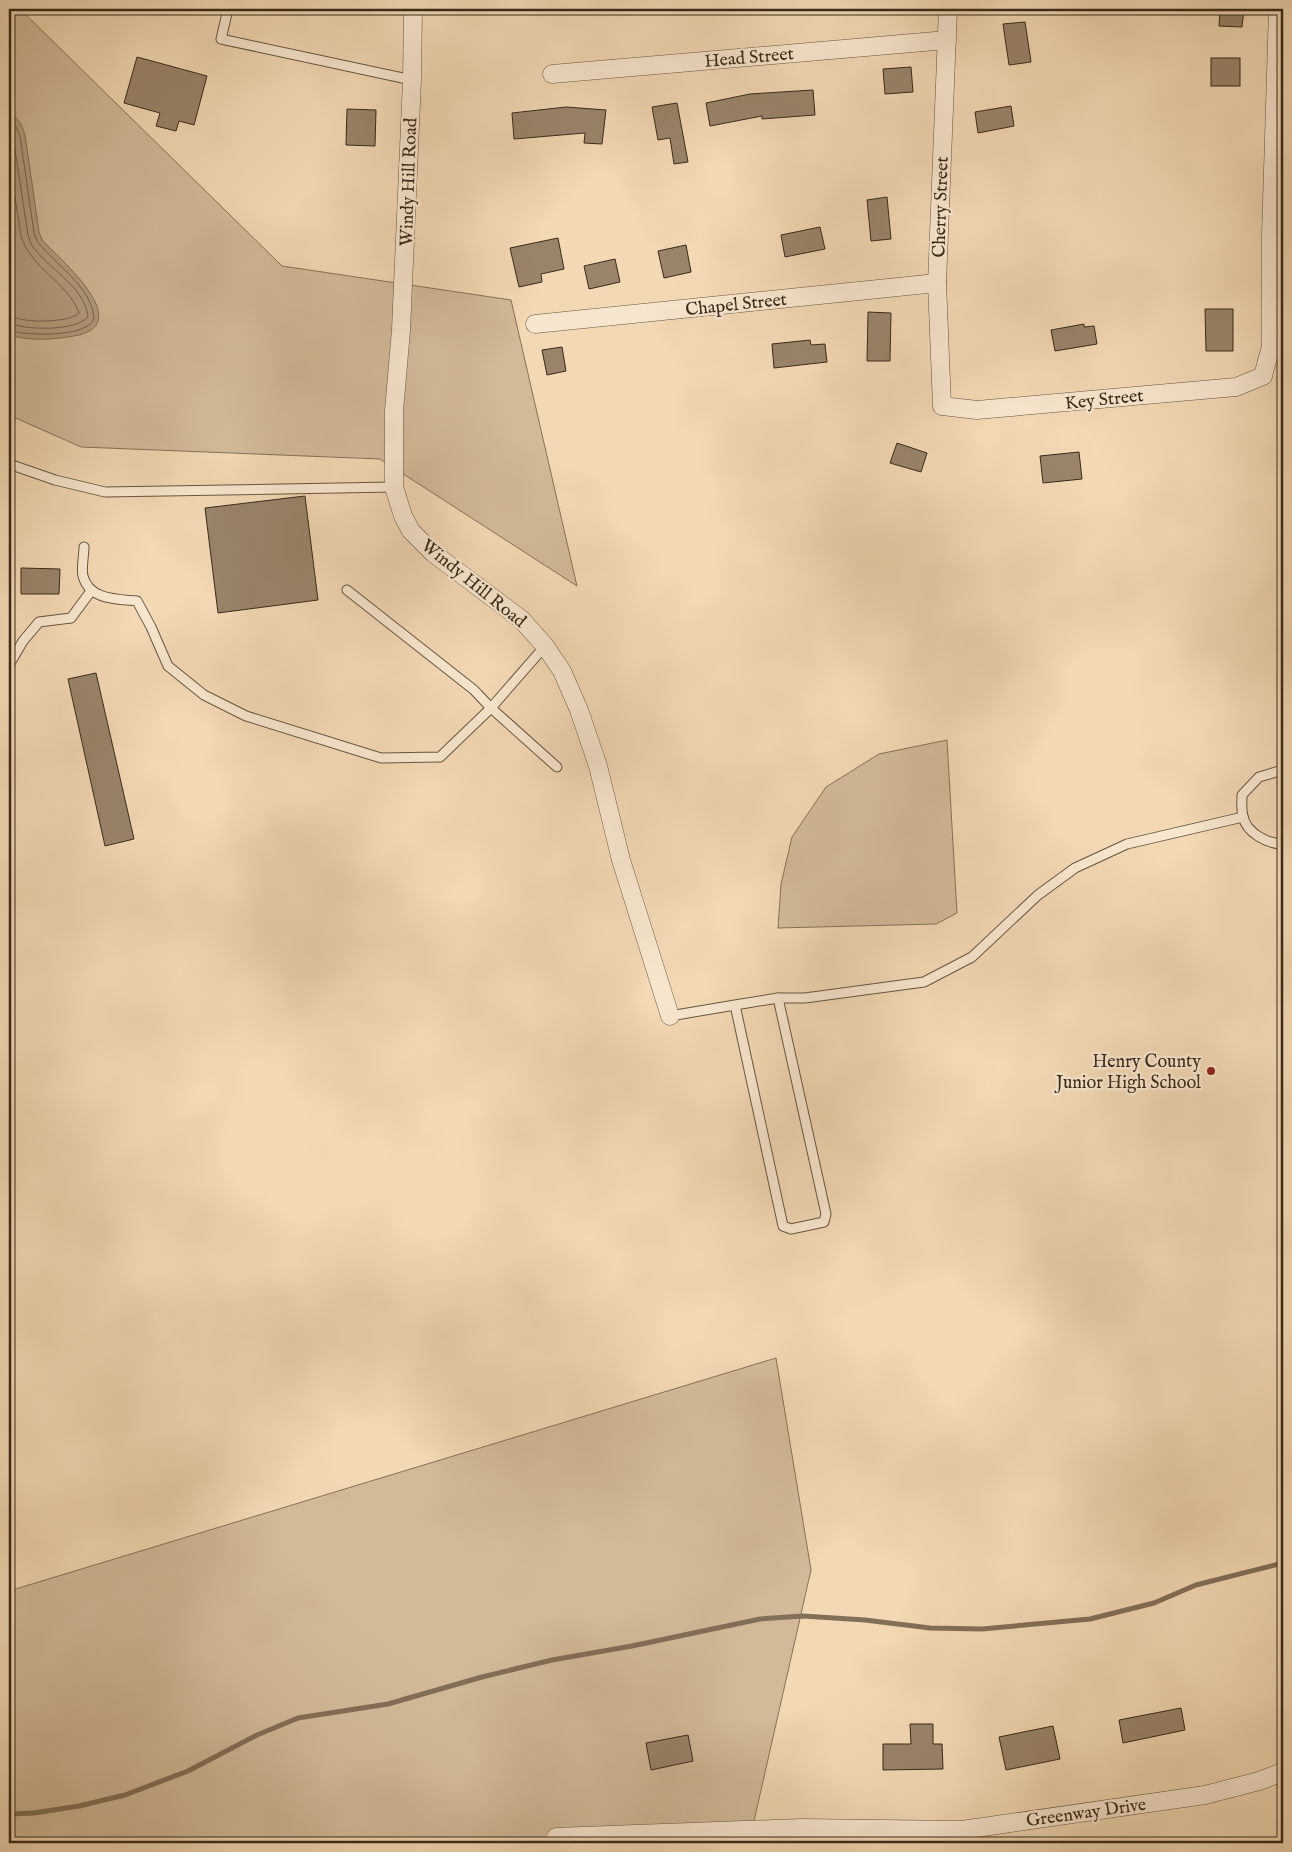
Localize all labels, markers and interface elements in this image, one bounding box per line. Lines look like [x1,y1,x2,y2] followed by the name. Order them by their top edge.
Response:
[704,43,795,74] street label: Head Street
[396,117,423,247] street label: Windy Hill Road
[928,156,955,258] street label: Cherry Street
[684,289,788,322] street label: Chapel Street
[1064,385,1145,416] street label: Key Street
[416,535,531,634] street label: Windy Hill Road
[1054,1051,1201,1095] place label: Henry County Junior High School
[1205,1065,1217,1077] marker: Henry County Junior High School
[1025,1794,1148,1833] street label: Greenway Drive

